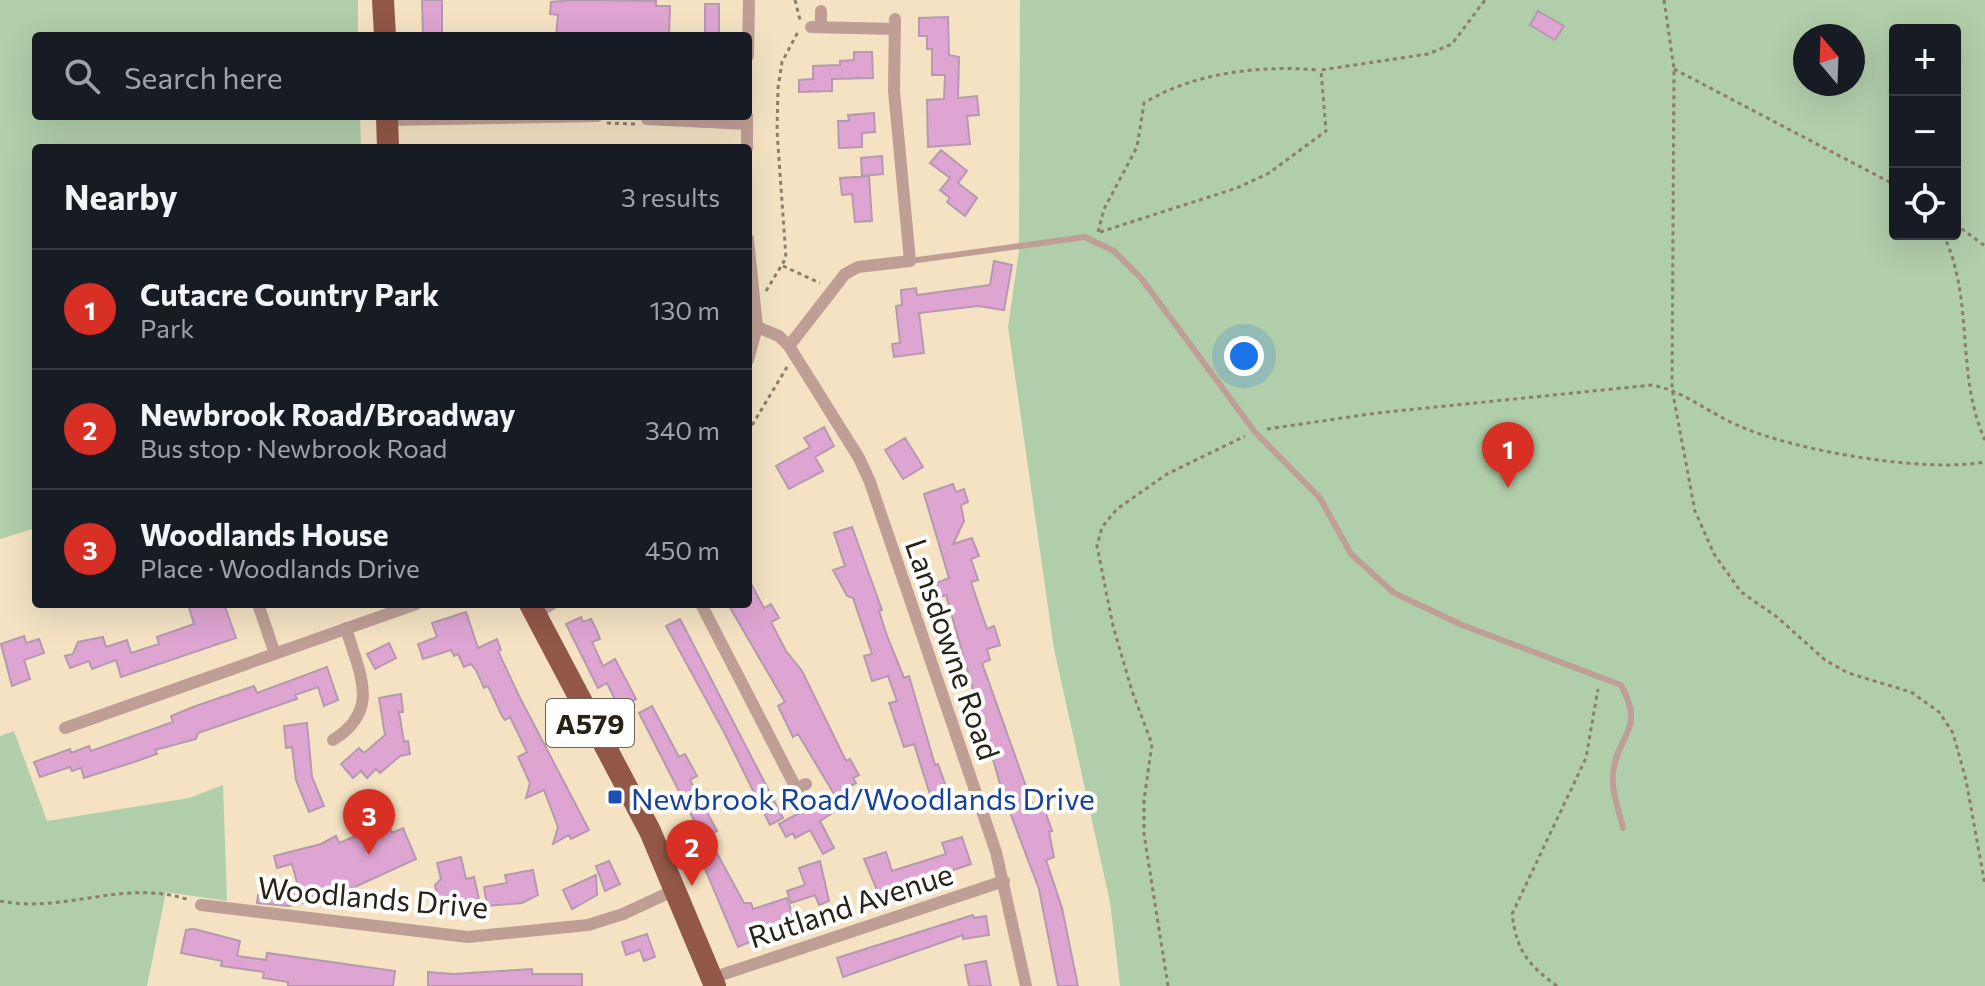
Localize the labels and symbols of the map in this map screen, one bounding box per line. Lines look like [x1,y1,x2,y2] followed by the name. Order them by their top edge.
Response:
[1793,24,1865,96] north arrow
[1224,336,1264,376] your location
[1482,422,1534,488] pin: 1
[899,534,1009,764] street label: Lansdowne Road
[546,699,634,747] road number: A579
[631,779,1095,816] place label: Newbrook Road/Woodlands Drive
[606,788,624,806] marker: Newbrook Road/Woodlands Drive
[343,789,395,855] pin: 3
[666,820,718,886] pin: 2
[743,854,957,954] street label: Rutland Avenue
[256,867,490,925] street label: Woodlands Drive

